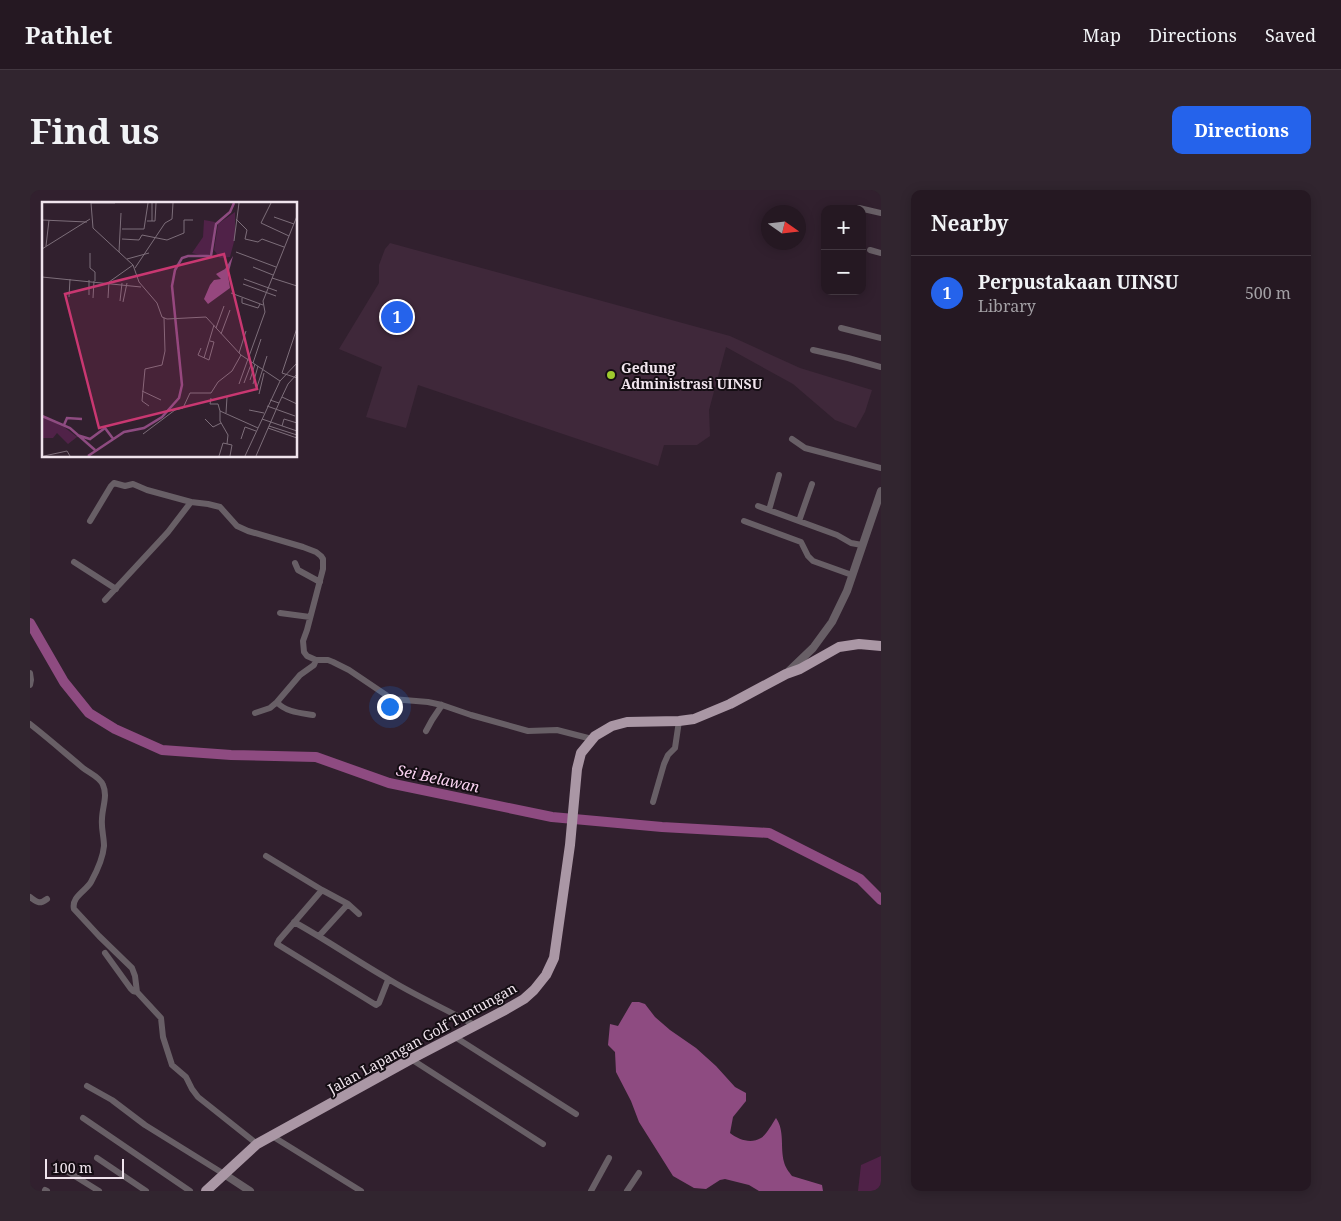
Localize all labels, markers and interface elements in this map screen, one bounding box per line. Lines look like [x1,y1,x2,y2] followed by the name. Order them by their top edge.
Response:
[25,18,112,51] text: Pathlet
[1083,23,1121,47] text: Map
[1149,23,1237,47] text: Directions
[1265,23,1316,47] text: Saved
[1172,106,1311,154] button: Directions
[30,107,159,154] text: Find us
[42,202,298,458] inset map
[761,205,806,250] north arrow
[821,205,866,295] map controls
[821,205,866,250] button: +
[931,209,1009,237] text: Nearby
[821,250,866,295] button: −
[978,269,1179,295] text: Perpustakaan UINSU
[942,282,952,304] text: 1
[1245,282,1291,304] text: 500 m
[978,295,1036,317] text: Library
[381,298,413,336] pin: 1
[621,358,763,393] place label: Gedung Administrasi UINSU
[605,369,617,381] marker: Gedung Administrasi UINSU
[377,694,403,720] your location
[395,759,481,797] water label: Sei Belawan
[323,978,520,1098] street label: Jalan Lapangan Golf Tuntungan
[45,1156,124,1179] scale bar
[52,1158,92,1177] text: 100 m

